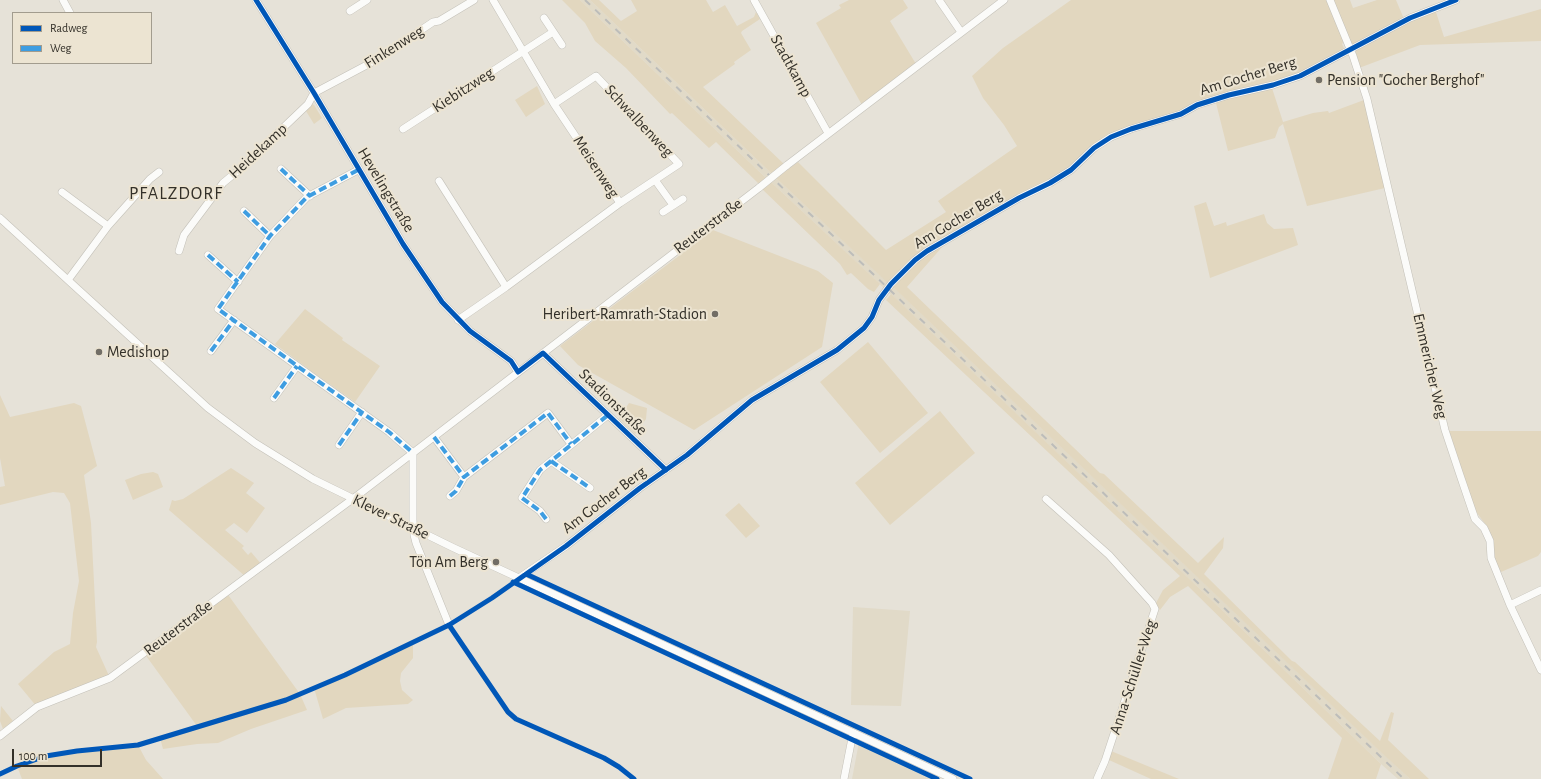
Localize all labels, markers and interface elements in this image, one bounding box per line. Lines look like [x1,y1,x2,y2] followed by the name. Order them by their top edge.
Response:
[12,12,152,64] legend
[360,21,428,73] street label: Finkenweg
[50,22,87,34] text: Radweg
[766,31,816,101] street label: Stadtkamp
[50,42,71,54] text: Weg
[1197,52,1299,100] street label: Am Gocher Berg
[429,63,497,117] street label: Kiebitzweg
[1327,70,1485,90] place label: Pension "Gocher Berghof"
[1314,75,1324,85] marker: Pension "Gocher Berghof"
[600,81,678,161] street label: Schwalbenweg
[225,119,291,183] street label: Heidekamp
[569,132,623,202] street label: Meisenweg
[353,144,419,236] street label: Hevelingstraße
[129,183,223,205] district label: PFALZDORF
[910,185,1006,253] street label: Am Gocher Berg
[670,194,746,258] street label: Reuterstraße
[543,304,707,324] place label: Heribert-Ramrath-Stadion
[710,309,720,319] marker: Heribert-Ramrath-Stadion
[1409,311,1451,421] street label: Emmericher Weg
[107,342,169,362] place label: Medishop
[94,347,104,357] marker: Medishop
[575,365,651,439] street label: Stadionstraße
[558,462,650,538] street label: Am Gocher Berg
[349,490,433,544] street label: Klever Straße
[409,552,488,572] place label: Tön Am Berg
[491,557,501,567] marker: Tön Am Berg
[140,596,216,660] street label: Reuterstraße
[1105,617,1161,737] street label: Anna-Schüller-Weg
[14,741,104,767] scale bar
[19,750,47,762] text: 100 m

